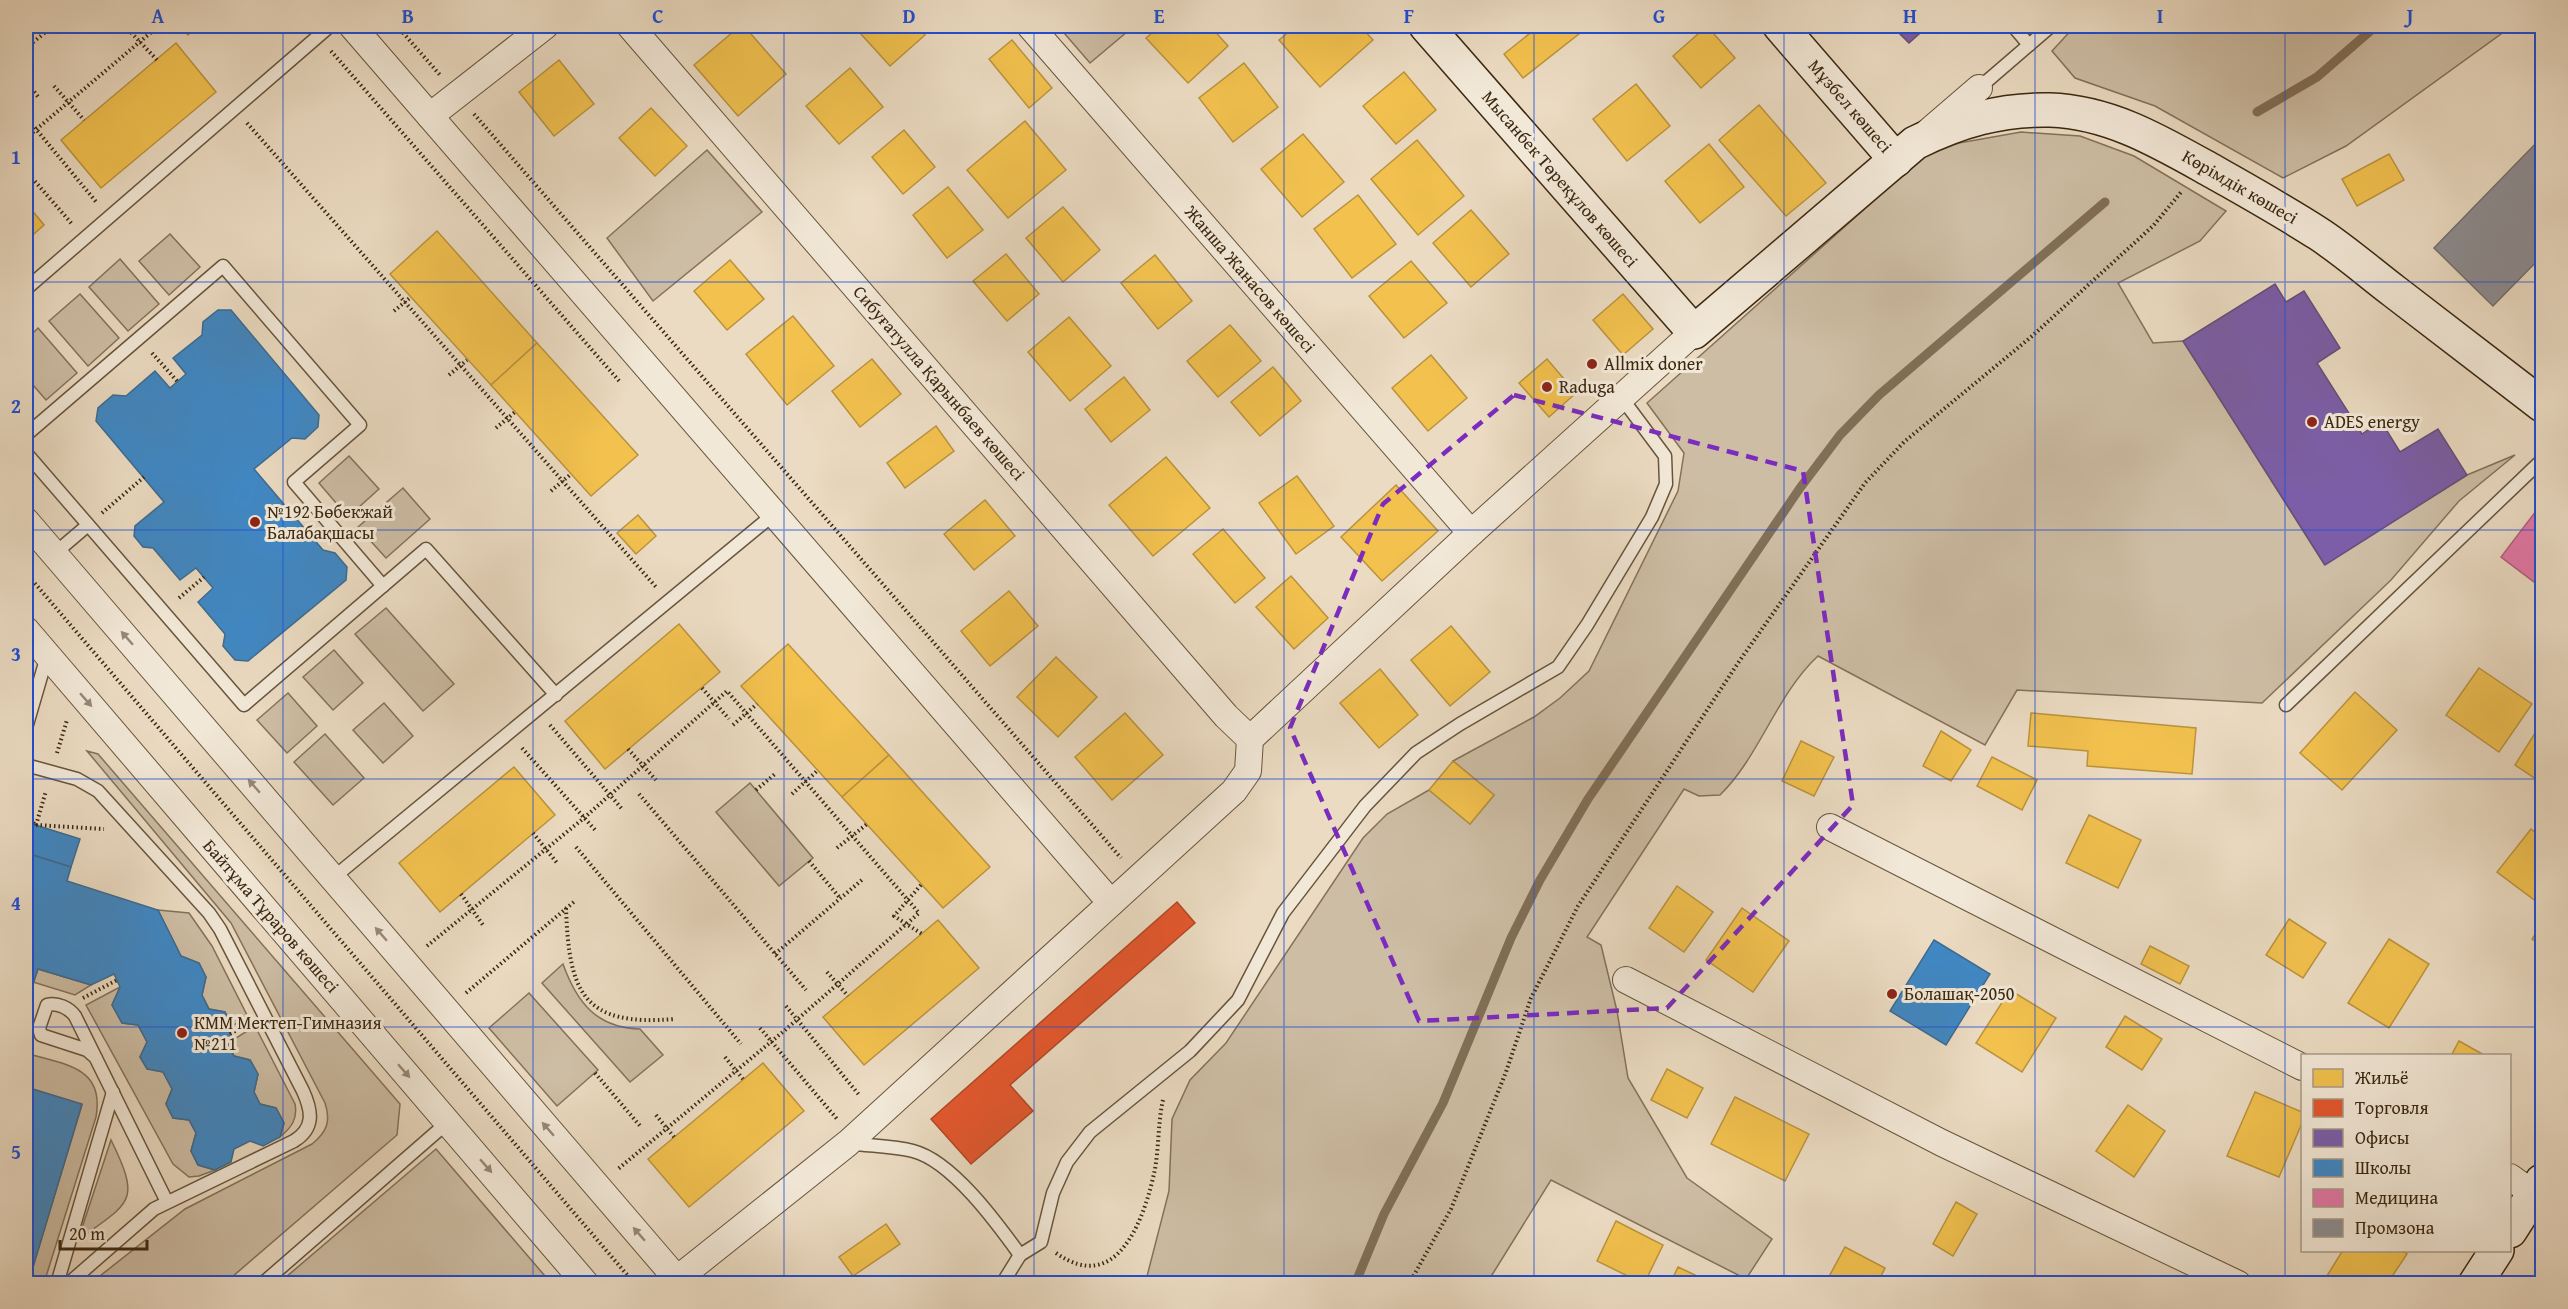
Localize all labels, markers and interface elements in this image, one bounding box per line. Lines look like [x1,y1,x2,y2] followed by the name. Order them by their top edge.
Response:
[152,1,165,30] text: A
[402,1,414,30] text: B
[652,1,664,30] text: C
[902,1,916,30] text: D
[1154,1,1165,30] text: E
[1404,1,1414,30] text: F
[1653,1,1665,30] text: G
[1903,1,1917,30] text: H
[2157,1,2163,30] text: I
[2404,1,2414,30] text: J
[1802,53,1899,159] street label: Мұзбел көшесі
[1476,84,1645,273] street label: Мысанбек Төреқұлов көшесі
[11,142,21,171] text: 1
[2177,142,2303,231] street label: Көрімдік көшесі
[1178,198,1322,359] street label: Жанша Жанасов көшесі
[847,279,1032,486] street label: Сибуғатулла Қарынбаев көшесі
[1604,350,1703,377] place label: Allmix doner
[1585,357,1599,371] marker: Allmix doner
[1559,373,1615,400] place label: Raduga
[1540,380,1554,394] marker: Raduga
[11,391,21,420] text: 2
[2324,408,2420,435] place label: ADES energy
[2305,415,2319,429] marker: ADES energy
[267,498,393,546] place label: №192 Бөбекжай Балабақшасы
[248,515,262,529] marker: №192 Бөбекжай Балабақшасы
[121,631,134,646] one-way arrow
[11,639,21,668] text: 3
[79,692,92,708] one-way arrow
[248,779,261,794] one-way arrow
[197,833,346,999] street label: Байтұма Тұраров көшесі
[11,888,21,917] text: 4
[375,927,388,942] one-way arrow
[1904,980,2015,1007] place label: Болашақ-2050
[1885,987,1899,1001] marker: Болашақ-2050
[194,1009,382,1057] place label: КММ Мектеп-Гимназия №211
[175,1026,189,1040] marker: КММ Мектеп-Гимназия №211
[2301,1054,2511,1252] legend
[397,1063,410,1078] one-way arrow
[2354,1064,2409,1091] text: Жильё
[2355,1094,2429,1121] text: Торговля
[542,1122,555,1137] one-way arrow
[2355,1124,2410,1151] text: Офисы
[11,1137,21,1166] text: 5
[2355,1154,2412,1181] text: Школы
[479,1158,492,1173] one-way arrow
[2355,1184,2438,1211] text: Медицина
[60,1213,147,1251] scale bar
[2355,1214,2435,1241] text: Промзона
[69,1220,105,1247] text: 20 m
[632,1227,646,1242] one-way arrow

